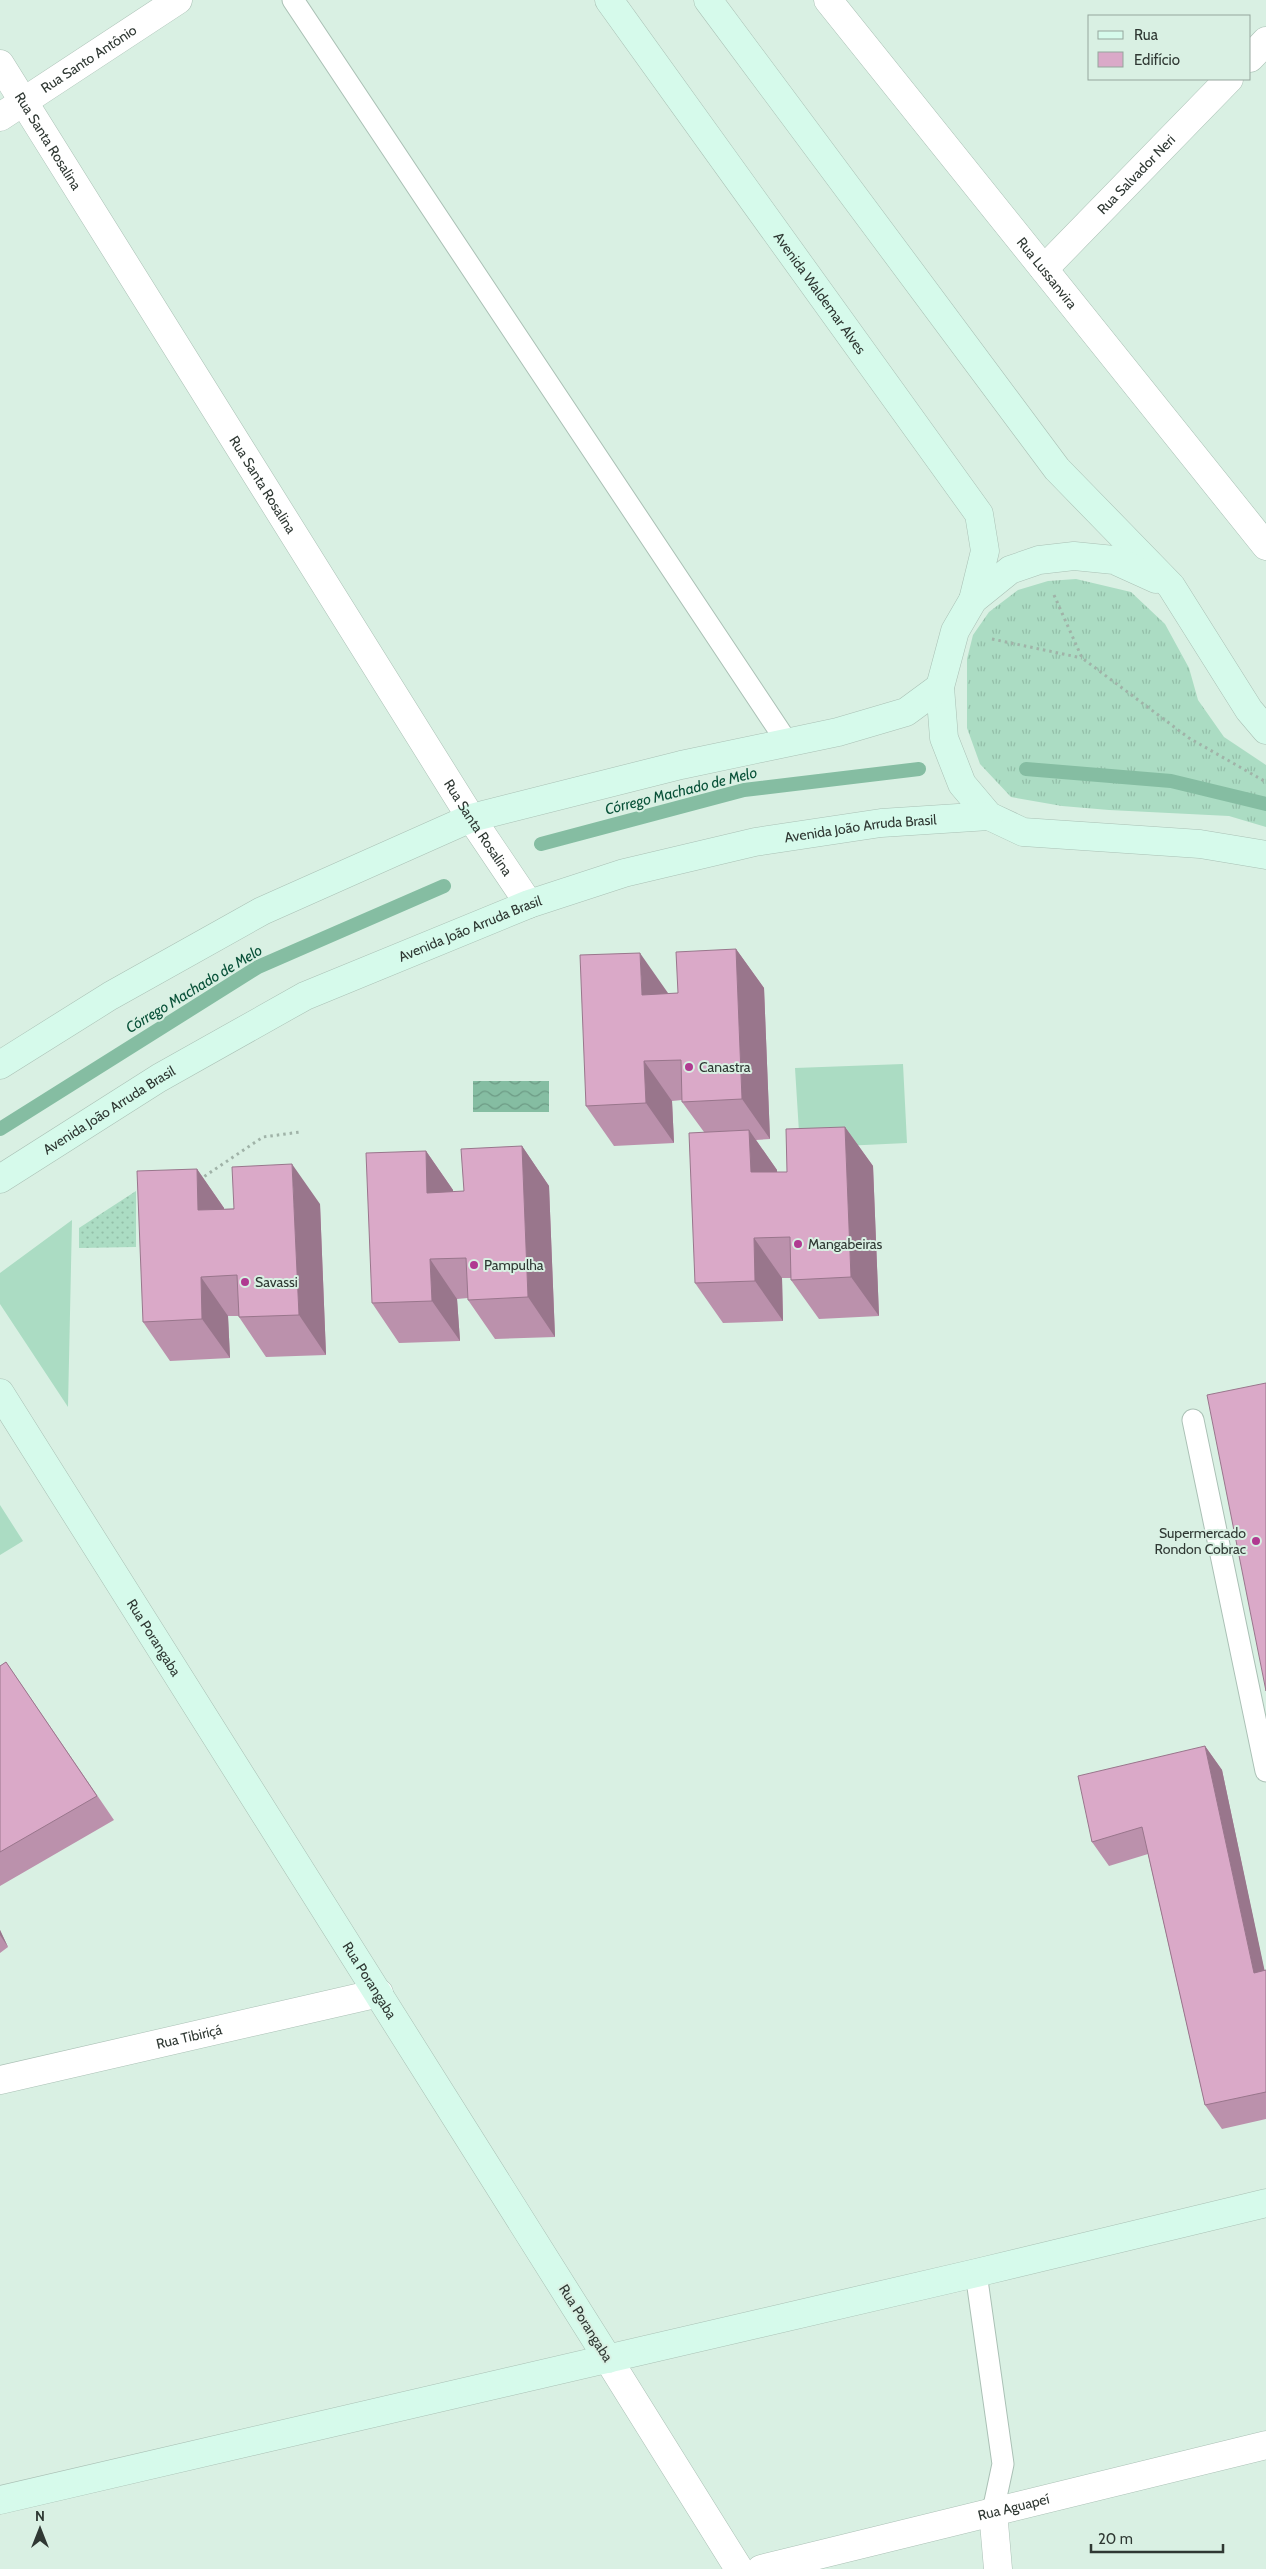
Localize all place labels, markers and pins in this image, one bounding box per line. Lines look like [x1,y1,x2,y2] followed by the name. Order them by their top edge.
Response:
[699,1058,751,1076] place label: Canastra
[683,1061,695,1073] marker: Canastra
[808,1235,882,1253] place label: Mangabeiras
[792,1238,804,1250] marker: Mangabeiras
[484,1256,544,1274] place label: Pampulha
[468,1259,480,1271] marker: Pampulha
[255,1273,298,1291] place label: Savassi
[239,1276,251,1288] marker: Savassi
[1155,1524,1246,1558] place label: Supermercado Rondon Cobrac
[1250,1535,1262,1547] marker: Supermercado Rondon Cobrac

